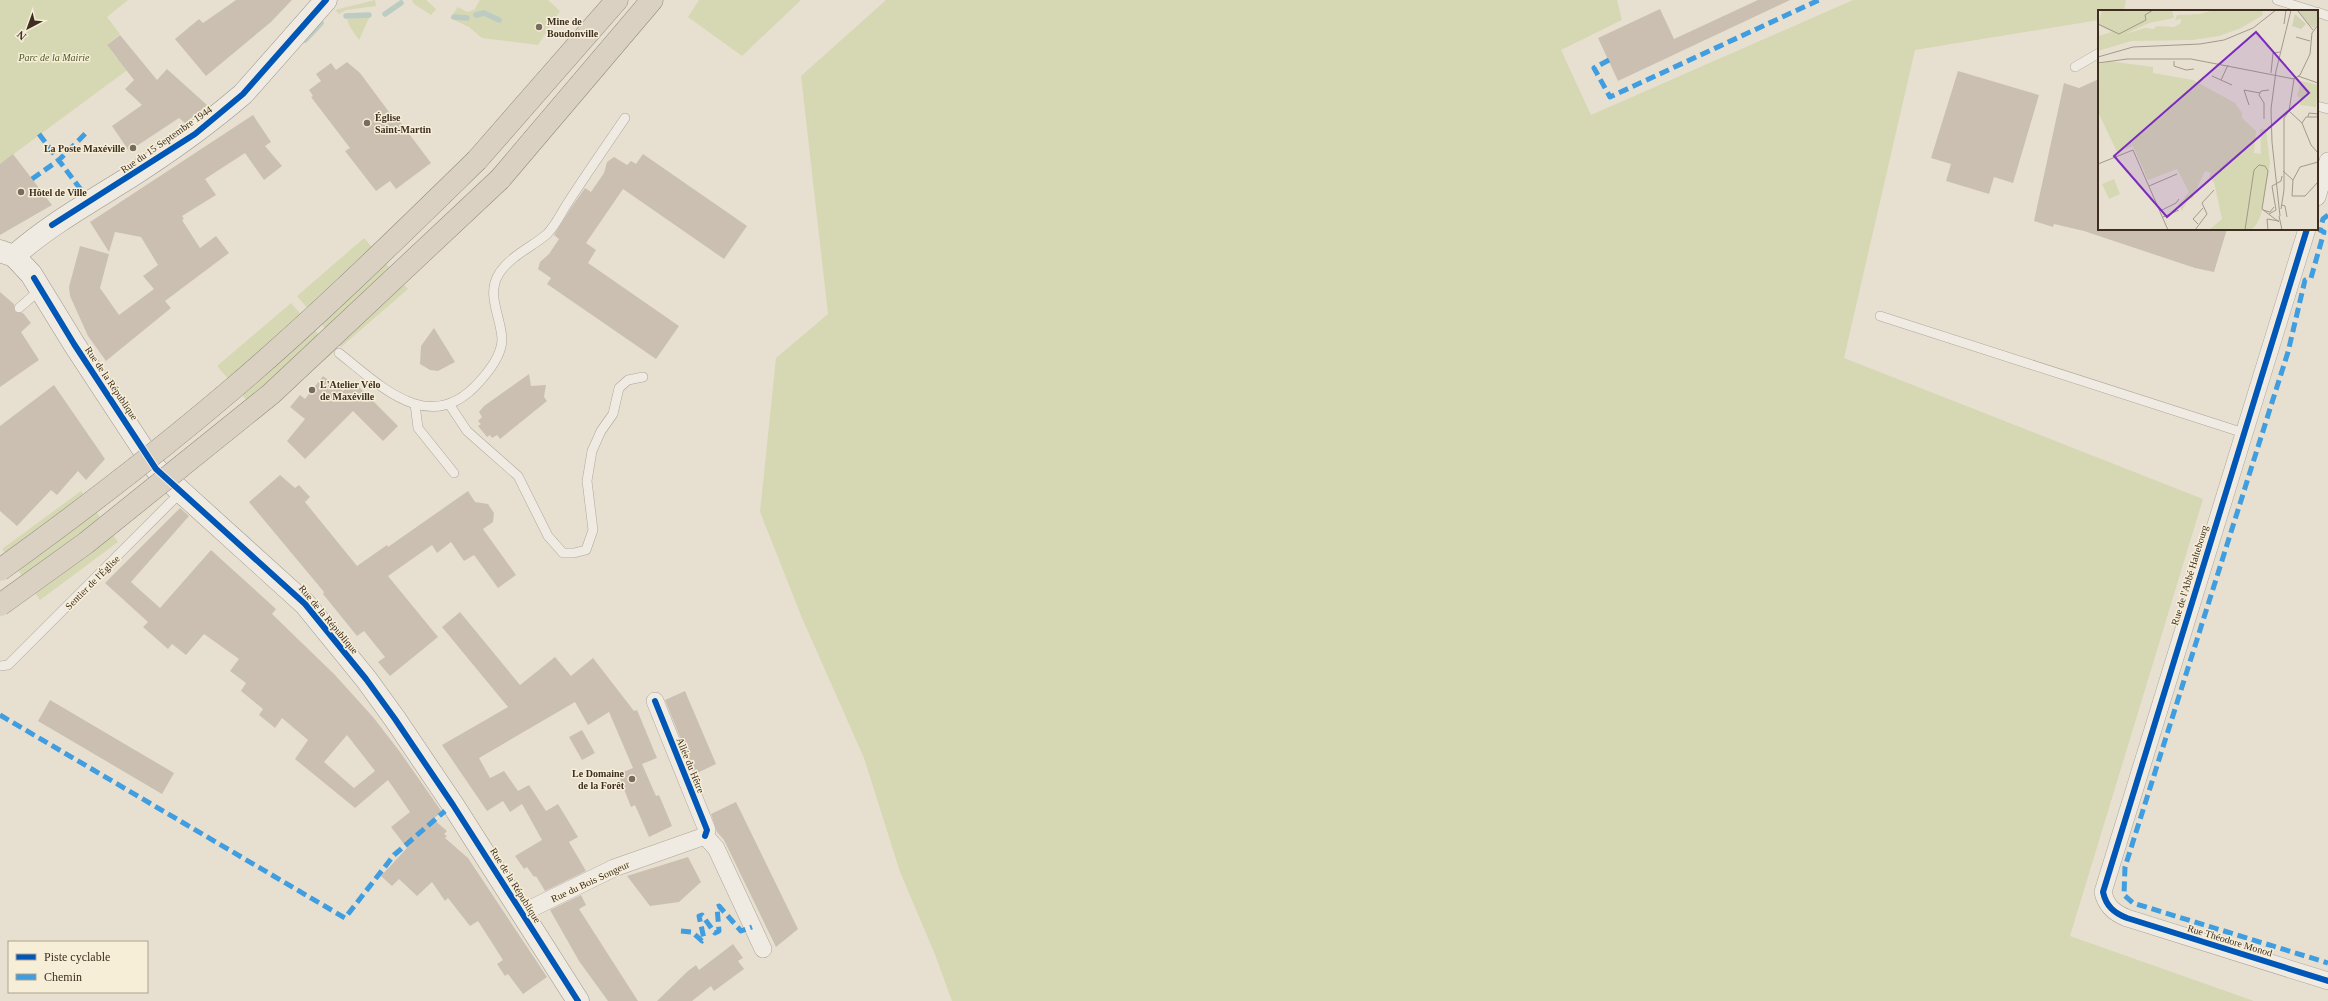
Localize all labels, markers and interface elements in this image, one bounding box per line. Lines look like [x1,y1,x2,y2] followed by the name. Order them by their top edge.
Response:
[8,8,48,48] north arrow
[2098,10,2318,230] inset map
[547,16,599,39] place label: Mine de Boudonville
[534,22,544,32] marker: Mine de Boudonville
[14,28,28,43] text: N
[17,52,90,63] park label: Parc de la Mairie
[119,104,214,175] street label: Rue du 15 Septembre 1944
[375,112,432,135] place label: Église Saint-Martin
[362,118,372,128] marker: Église Saint-Martin
[44,143,126,154] place label: La Poste Maxéville
[128,143,138,153] marker: La Poste Maxéville
[16,187,26,197] marker: Hôtel de Ville
[29,187,87,198] place label: Hôtel de Ville
[83,344,141,423] street label: Rue de la République
[320,379,380,402] place label: L'Atelier Vélo de Maxéville
[307,385,317,395] marker: L'Atelier Vélo de Maxéville
[2169,524,2210,627] street label: Rue de l'Abbé Haltebourg
[63,552,122,612] street label: Sentier de l'Église
[297,583,361,656] street label: Rue de la République
[674,736,707,795] street label: Allée du Hêtre
[572,768,625,791] place label: Le Domaine de la Forêt
[627,774,637,784] marker: Le Domaine de la Forêt
[488,846,543,925] street label: Rue de la République
[549,858,632,904] street label: Rue du Bois Songeur
[2186,922,2274,959] street label: Rue Théodore Monod
[8,941,148,993] legend
[44,950,110,964] text: Piste cyclable
[44,970,82,984] text: Chemin

